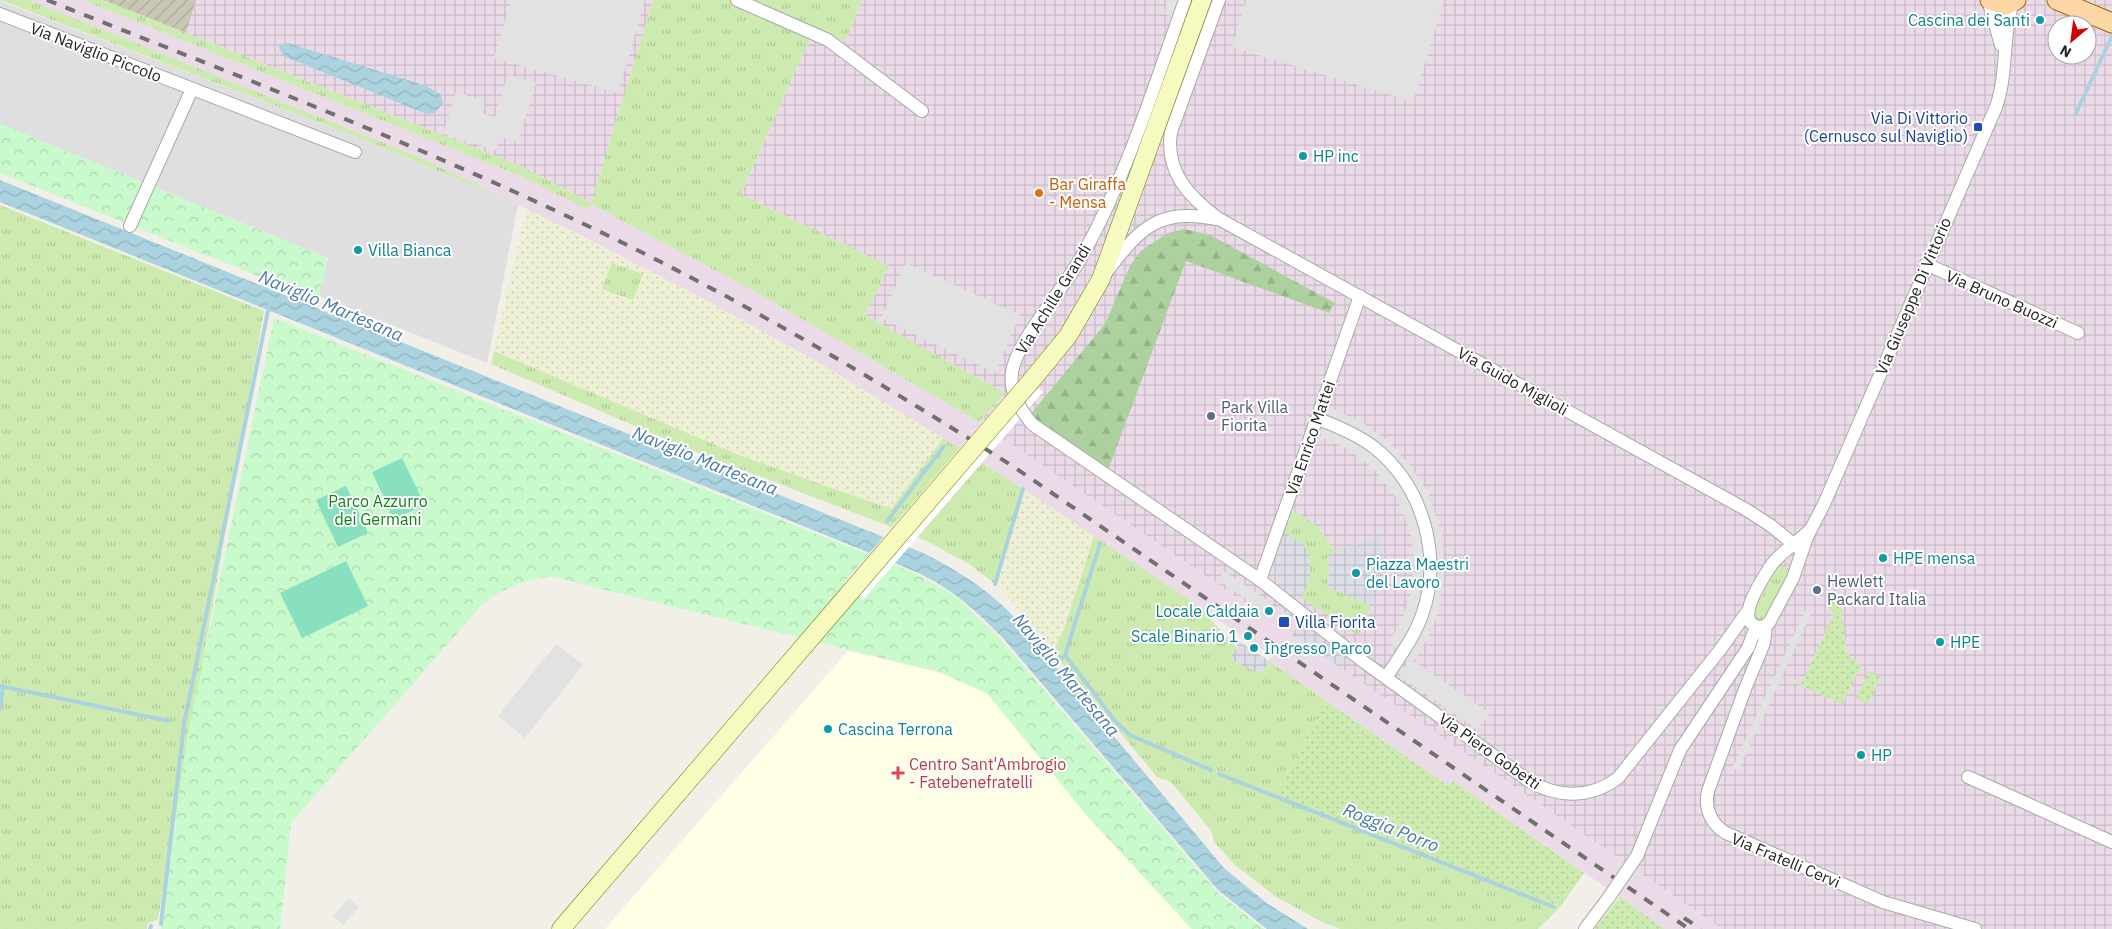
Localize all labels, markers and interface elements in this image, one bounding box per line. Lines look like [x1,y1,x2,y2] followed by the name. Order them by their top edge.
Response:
[1908,10,2030,30] place label: Cascina dei Santi
[2034,14,2046,26] marker: Cascina dei Santi
[2047,15,2097,65] north arrow
[27,18,165,86] street label: Via Naviglio Piccolo
[2057,41,2074,62] text: N
[1804,108,1968,146] place label: Via Di Vittorio (Cernusco sul Naviglio)
[1972,121,1984,133] marker: Via Di Vittorio (Cernusco sul Naviglio)
[1313,146,1359,166] place label: HP inc
[1297,150,1309,162] marker: HP inc
[1049,174,1126,212] place label: Bar Giraffa - Mensa
[1033,187,1045,199] marker: Bar Giraffa - Mensa
[1871,214,1955,378] street label: Via Giuseppe Di Vittorio
[368,240,452,260] place label: Villa Bianca
[1011,240,1095,358] street label: Via Achille Grandi
[352,244,364,256] marker: Villa Bianca
[256,265,407,346] water label: Naviglio Martesana
[1943,265,2061,333] street label: Via Bruno Buozzi
[1454,342,1572,420] street label: Via Guido Miglioli
[1281,378,1339,498] street label: Via Enrico Mattei
[1221,397,1289,435] place label: Park Villa Fiorita
[1205,410,1217,422] marker: Park Villa Fiorita
[629,421,781,500] water label: Naviglio Martesana
[328,491,428,529] park label: Parco Azzurro dei Germani
[1893,548,1976,568] place label: HPE mensa
[1877,552,1889,564] marker: HPE mensa
[1366,554,1469,592] place label: Piazza Maestri del Lavoro
[1350,567,1362,579] marker: Piazza Maestri del Lavoro
[1827,571,1927,609] place label: Hewlett Packard Italia
[1811,584,1823,596] marker: Hewlett Packard Italia
[1155,601,1259,621] place label: Locale Caldaia
[1263,605,1275,617] marker: Locale Caldaia
[1008,608,1125,741] water label: Naviglio Martesana
[1295,612,1376,632] place label: Villa Fiorita
[1277,615,1291,629] marker: Villa Fiorita
[1131,626,1238,646] place label: Scale Binario 1
[1242,630,1254,642] marker: Scale Binario 1
[1950,632,1980,652] place label: HPE
[1934,636,1946,648] marker: HPE
[1264,638,1372,658] place label: Ingresso Parco
[1248,642,1260,654] marker: Ingresso Parco
[1435,708,1545,794] street label: Via Piero Gobetti
[838,719,953,739] place label: Cascina Terrona
[822,723,834,735] marker: Cascina Terrona
[1871,745,1892,765] place label: HP
[1855,749,1867,761] marker: HP
[909,754,1066,792] place label: Centro Sant'Ambrogio - Fatebenefratelli
[891,766,905,780] marker: Centro Sant'Ambrogio - Fatebenefratelli
[1340,798,1443,857] water label: Roggia Porro
[1729,828,1843,892] street label: Via Fratelli Cervi

